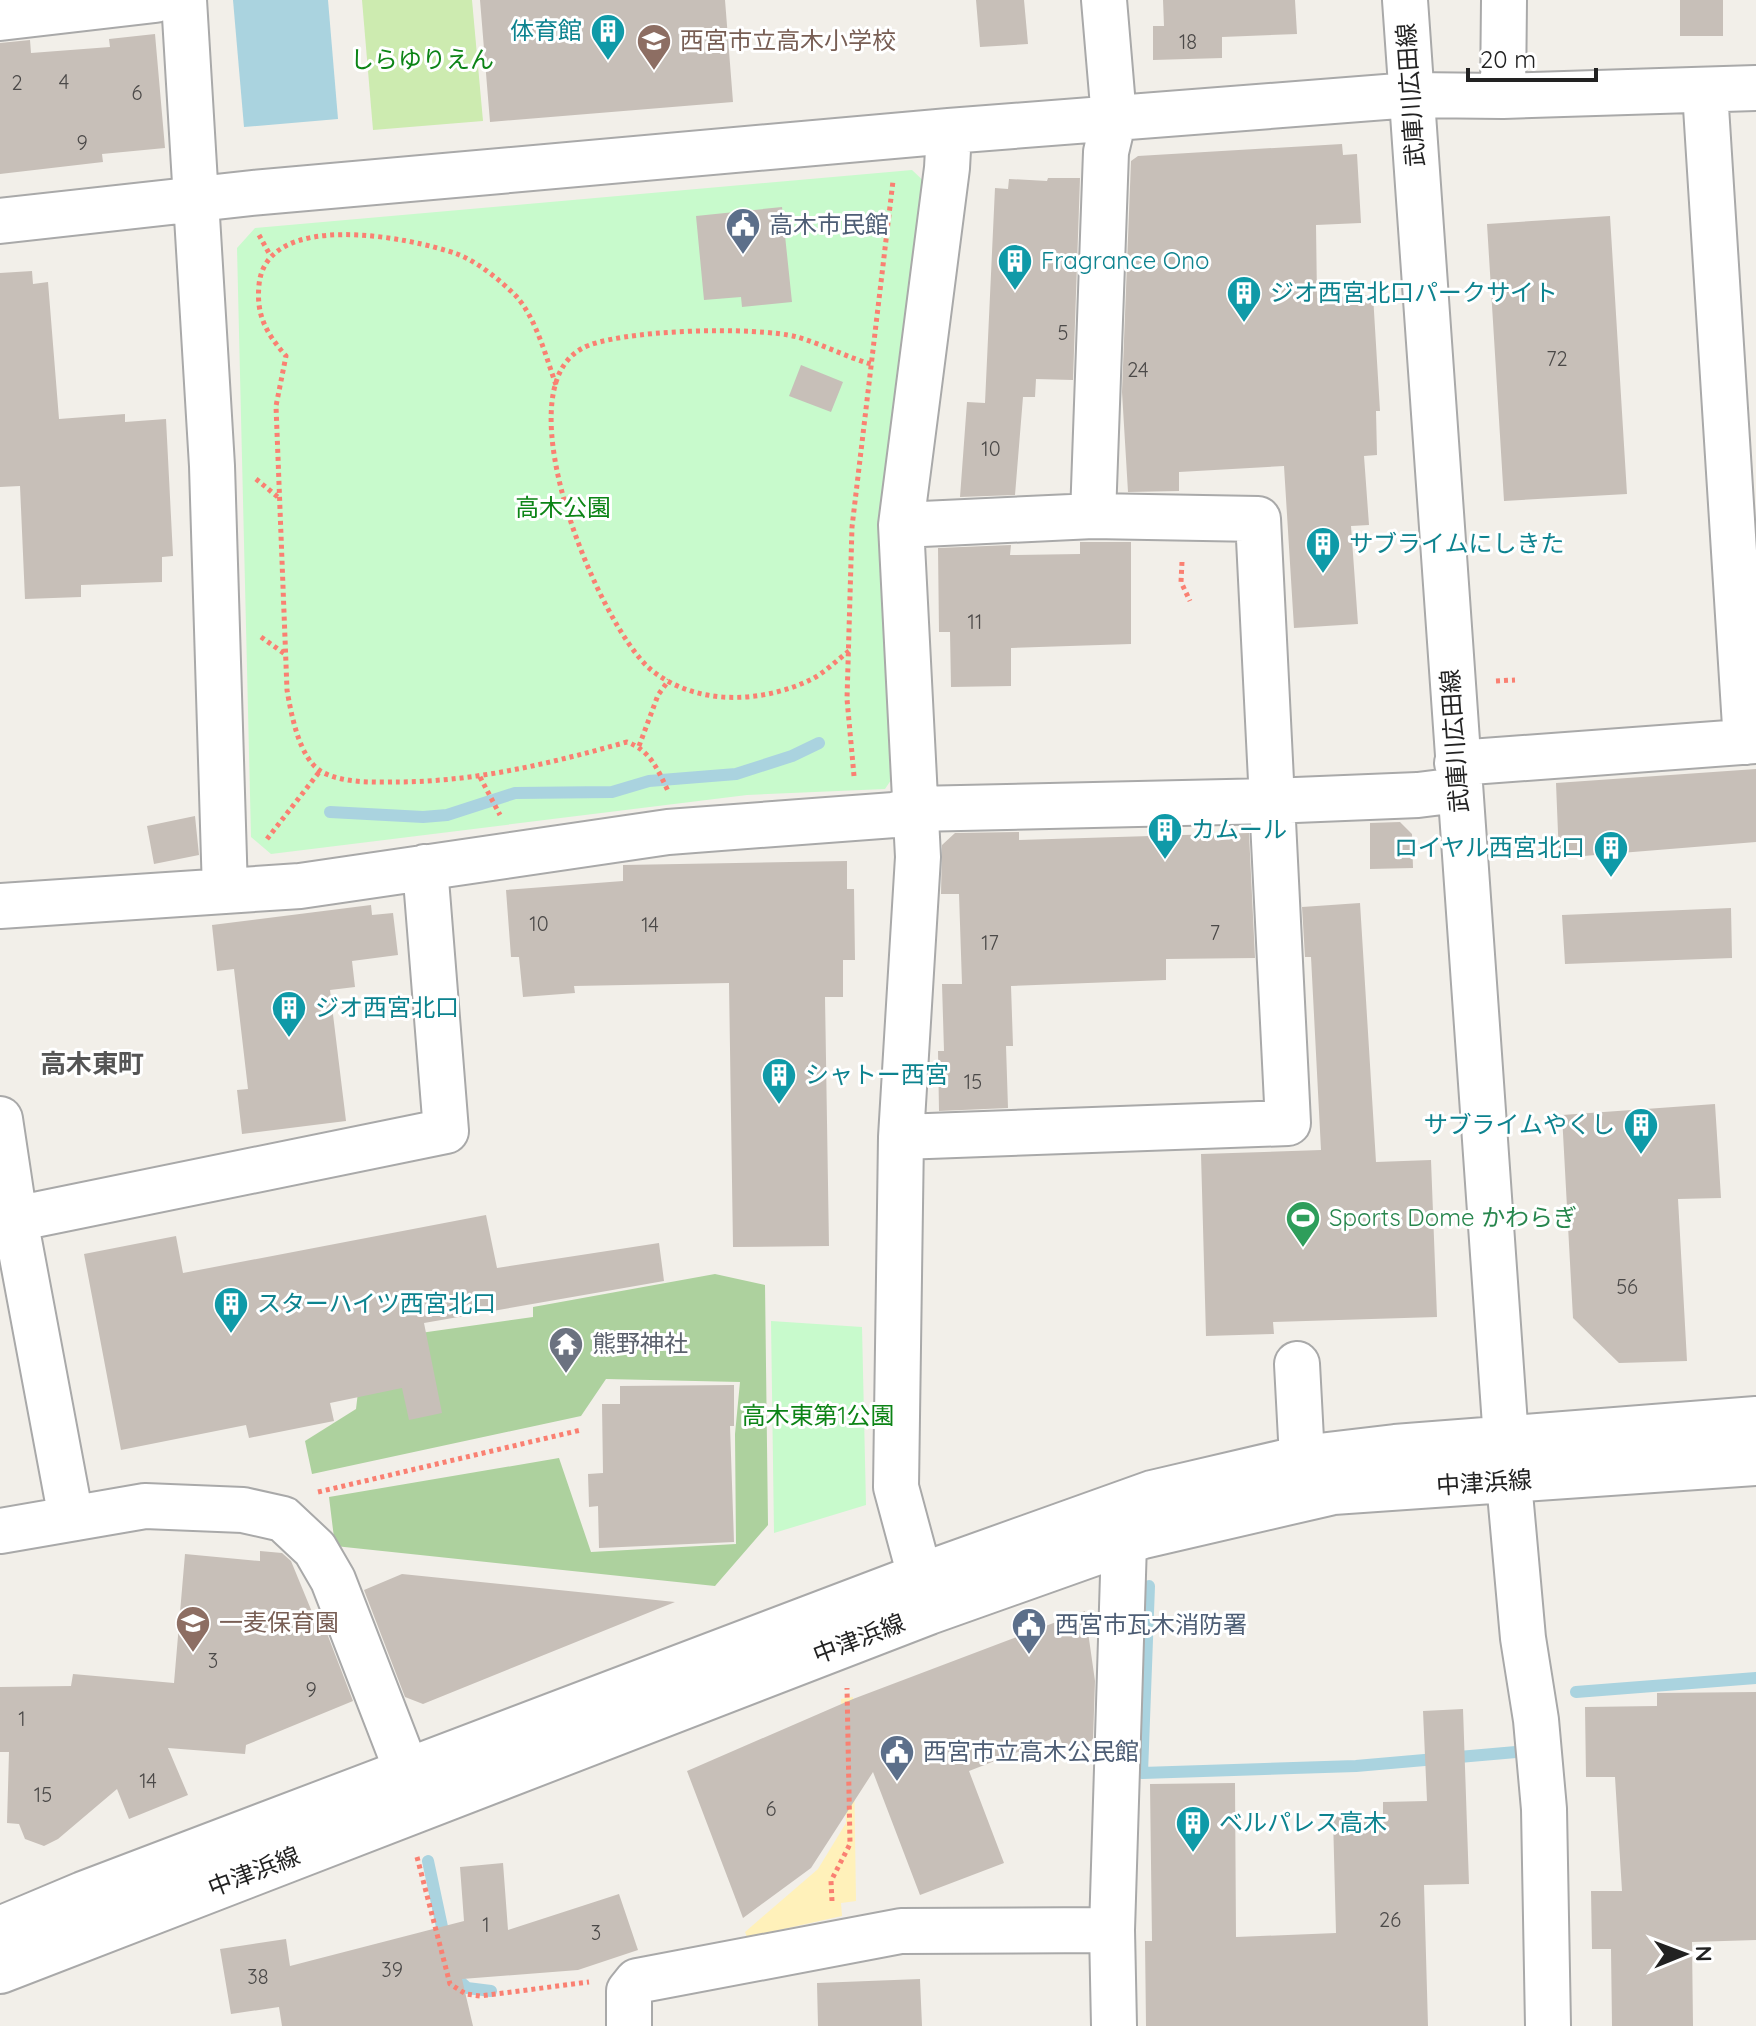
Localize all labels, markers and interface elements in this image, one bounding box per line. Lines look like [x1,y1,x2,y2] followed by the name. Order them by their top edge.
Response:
[589,12,627,62] building icon: 体育館
[510,15,582,45] place label: 体育館
[635,22,673,72] school or university icon: 西宮市立高木小学校
[1390,22,1430,168] street label: 武庫川広田線
[680,25,896,55] place label: 西宮市立高木小学校
[1179,29,1197,54] house number: 18
[1468,32,1596,82] scale bar
[350,44,494,74] park label: しらゆりえん
[1480,44,1536,74] text: 20 m
[59,69,69,94] house number: 4
[11,70,23,95] house number: 2
[132,80,143,105] house number: 6
[76,130,88,155] house number: 9
[724,206,762,256] public building icon: 高木市民館
[769,209,889,239] place label: 高木市民館
[996,242,1034,292] building icon: Fragrance Ono
[1041,245,1210,275] place label: Fragrance Ono
[1225,274,1263,324] building icon: ジオ西宮北口パークサイト
[1270,277,1558,307] place label: ジオ西宮北口パークサイト
[1058,320,1068,345] house number: 5
[1546,346,1568,371] house number: 72
[1127,357,1149,382] house number: 24
[981,436,1001,461] house number: 10
[515,492,611,522] park label: 高木公園
[1304,525,1342,575] building icon: サブライムにしきた
[1349,528,1565,558] place label: サブライムにしきた
[968,609,982,634] house number: 11
[1434,668,1474,814] street label: 武庫川広田線
[1146,811,1184,861] building icon: カムール
[1191,814,1287,844] place label: カムール
[1592,829,1630,879] building icon: ロイヤル西宮北口
[1394,832,1585,862] place label: ロイヤル西宮北口
[529,911,549,936] house number: 10
[641,912,659,937] house number: 14
[1210,920,1220,945] house number: 7
[981,930,999,955] house number: 17
[270,989,308,1039] building icon: ジオ西宮北口
[315,992,459,1022] place label: ジオ西宮北口
[40,1047,144,1080] district label: 高木東町
[760,1056,798,1106] building icon: シャトー西宮
[805,1059,949,1089] place label: シャトー西宮
[964,1069,982,1094] house number: 15
[1622,1106,1660,1156] building icon: サブライムやくし
[1423,1109,1615,1139] place label: サブライムやくし
[1284,1199,1322,1249] sports icon: Sports Dome かわらぎ
[1329,1202,1577,1232] place label: Sports Dome かわらぎ
[1616,1274,1638,1299] house number: 56
[212,1285,250,1335] building icon: スターハイツ西宮北口
[257,1288,496,1318] place label: スターハイツ西宮北口
[547,1325,585,1375] temple icon: 熊野神社
[592,1328,688,1358] place label: 熊野神社
[742,1400,894,1430] park label: 高木東第1公園
[1435,1464,1533,1500] street label: 中津浜線
[174,1604,212,1654] school or university icon: 一麦保育園
[1010,1606,1048,1656] public building icon: 西宮市瓦木消防署
[219,1607,339,1637] place label: 一麦保育園
[808,1607,909,1669] street label: 中津浜線
[1055,1609,1247,1639] place label: 西宮市瓦木消防署
[208,1648,218,1673] house number: 3
[305,1677,317,1702] house number: 9
[18,1706,26,1731] house number: 1
[878,1733,916,1783] public building icon: 西宮市立高木公民館
[923,1736,1139,1766] place label: 西宮市立高木公民館
[139,1768,157,1793] house number: 14
[34,1782,52,1807] house number: 15
[766,1796,777,1821] house number: 6
[1174,1804,1212,1854] building icon: ベルパレス高木
[1219,1807,1387,1837] place label: ベルパレス高木
[203,1840,304,1902] street label: 中津浜線
[1379,1907,1401,1932] house number: 26
[482,1912,490,1937] house number: 1
[1644,1914,1724,1994] north arrow
[591,1920,601,1945] house number: 3
[1690,1945,1718,1962] text: N
[381,1957,403,1982] house number: 39
[247,1964,269,1989] house number: 38

